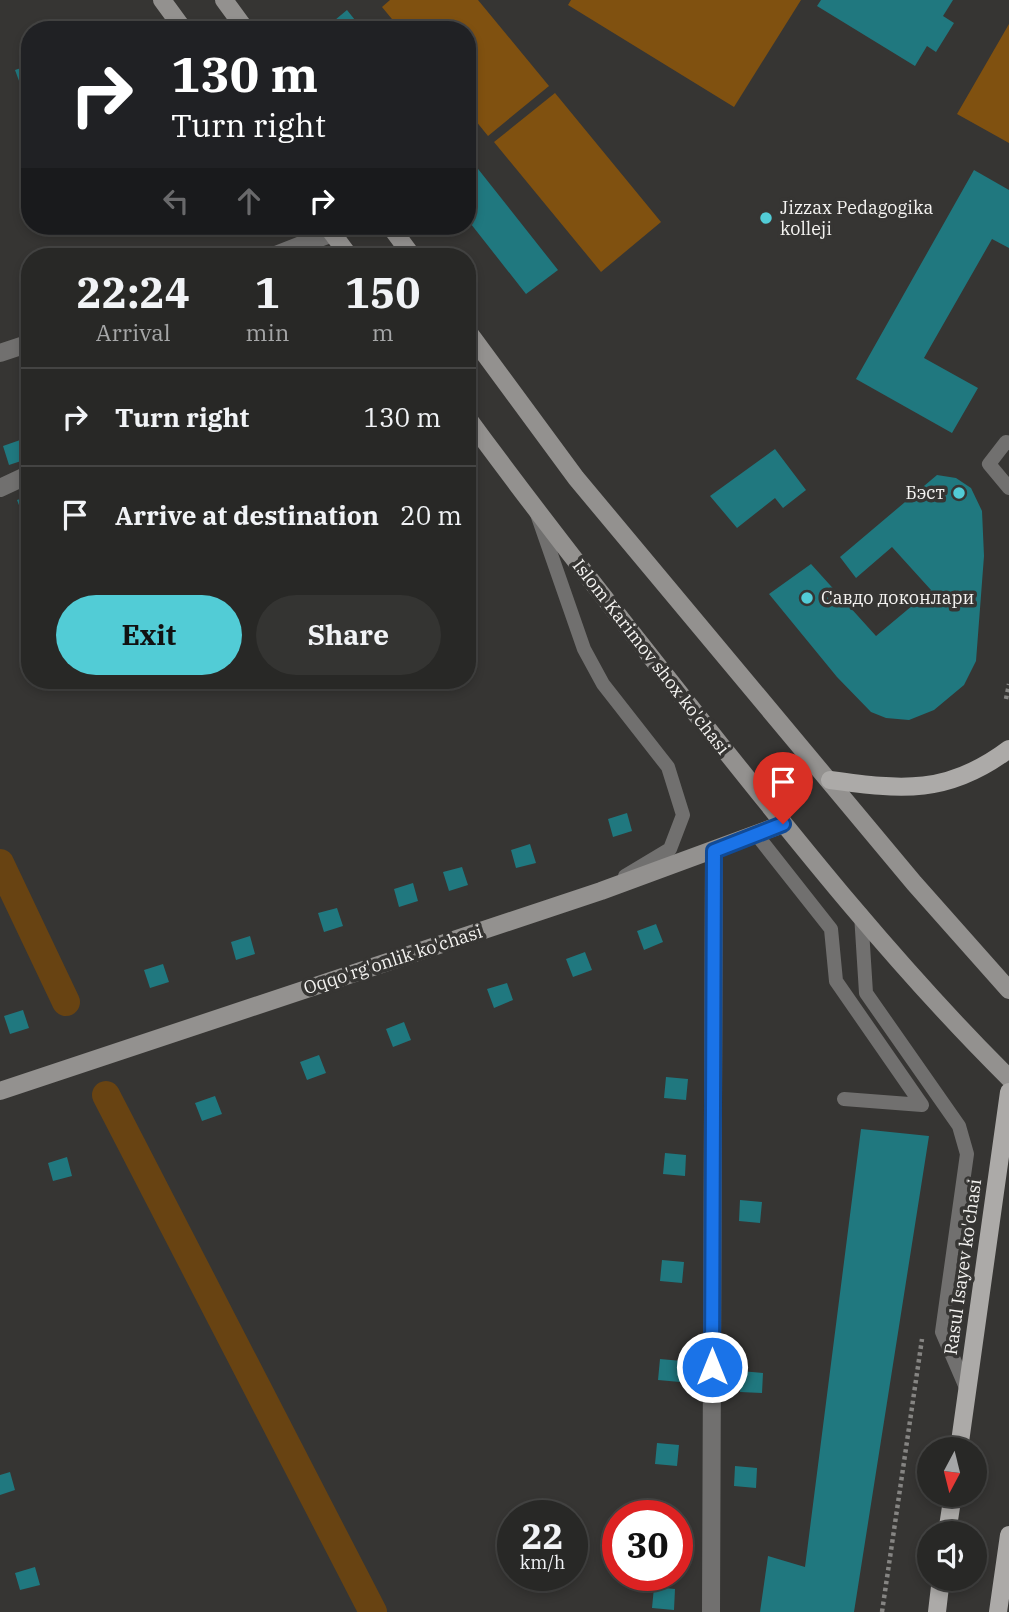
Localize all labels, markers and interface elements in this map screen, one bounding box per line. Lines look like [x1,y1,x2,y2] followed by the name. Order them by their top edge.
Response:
[171,42,318,105] text: 130 m
[56,49,147,140] icon: right
[171,104,326,146] text: Turn right
[157,182,195,220] icon: left
[230,182,268,220] icon: ahead
[303,182,341,220] icon: right
[780,196,933,240] place label: Jizzax Pedagogika kolleji
[758,210,774,226] marker: Jizzax Pedagogika kolleji
[76,265,190,320] text: 22:24
[255,265,280,320] text: 1
[345,265,420,320] text: 150
[96,317,171,347] text: Arrival
[246,317,289,347] text: min
[372,317,394,347] text: m
[56,398,94,436] icon: right
[115,400,249,434] text: Turn right
[363,400,441,434] text: 130 m
[905,481,945,504] place label: Бэст
[951,485,967,501] marker: Бэст
[56,496,94,534] icon: arrive
[115,498,379,532] text: Arrive at destination
[400,498,462,532] text: 20 m
[568,554,735,759] street label: Islom Karimov shox ko'chasi
[821,586,974,609] place label: Cавдо доконлари
[799,590,815,606] marker: Cавдо доконлари
[56,595,242,675] button: Exit
[256,595,441,675] button: Share
[753,752,813,824] pin
[764,763,802,801] icon: arrive
[300,920,486,999] street label: Oqqo'rg'onlik ko'chasi
[939,1177,986,1357] street label: Rasul Isayev ko'chasi
[675,1330,749,1404] position arrow
[917,1437,987,1507] north arrow
[917,1437,987,1591] map controls
[602,1500,693,1591] speed limit sign: 30
[521,1513,564,1559] text: 22
[917,1521,987,1591] button: sound
[520,1551,565,1574] text: km/h

